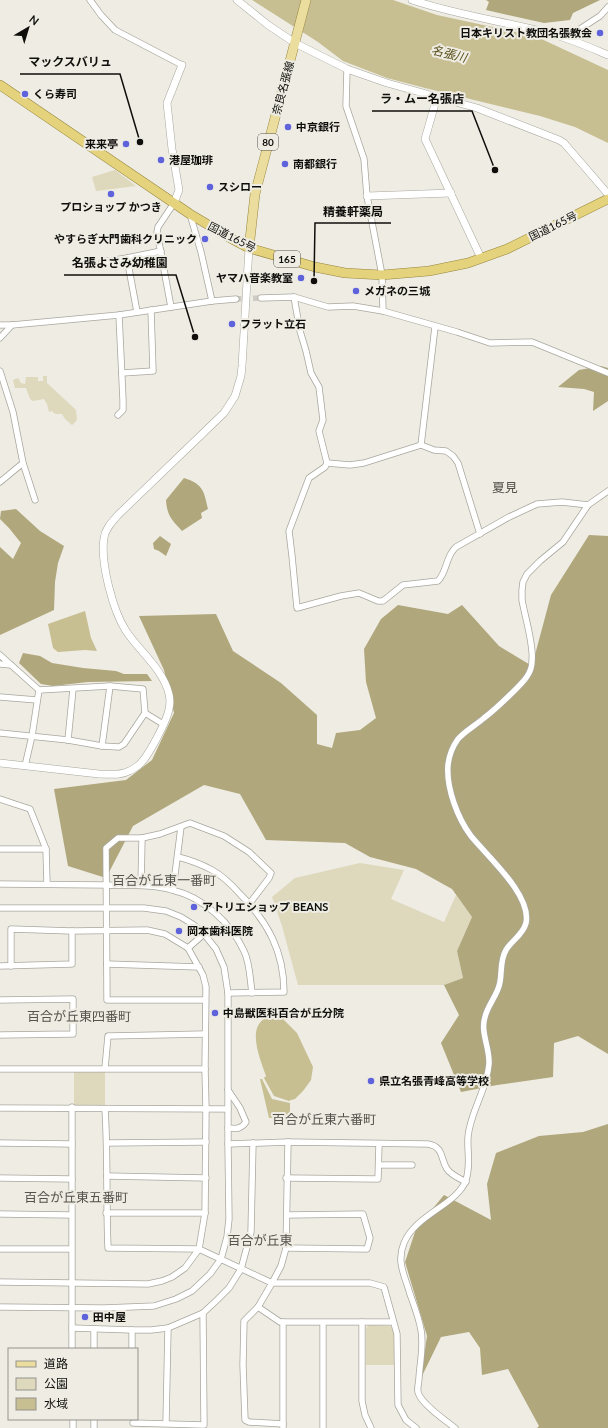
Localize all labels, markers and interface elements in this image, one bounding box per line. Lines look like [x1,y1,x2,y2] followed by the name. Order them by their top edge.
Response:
[8,8,48,48] north arrow
[27,12,42,27] text: N
[460,26,592,39] place label: 日本キリスト教団名張教会
[595,28,605,38] marker: 日本キリスト教団名張教会
[430,42,470,66] water label: 名張川
[20,50,120,74] callout: マックスバリュ
[28,54,112,69] text: マックスバリュ
[269,60,296,116] street label: 奈良名張線
[33,87,77,100] place label: くら寿司
[372,87,472,111] callout: ラ・ムー名張店
[20,89,30,99] marker: くら寿司
[380,91,464,106] text: ラ・ムー名張店
[296,120,340,133] place label: 中京銀行
[283,122,293,132] marker: 中京銀行
[258,134,278,150] road number: 80
[85,137,118,150] place label: 来来亭
[121,139,131,149] marker: 来来亭
[169,153,213,166] place label: 港屋珈琲
[156,155,166,165] marker: 港屋珈琲
[293,157,337,170] place label: 南都銀行
[280,159,290,169] marker: 南都銀行
[218,180,262,193] place label: スシロー
[205,182,215,192] marker: スシロー
[106,189,116,199] marker: プロショップ かつき
[315,199,391,223] callout: 精養軒薬局
[60,200,162,213] place label: プロショップ かつき
[323,204,383,219] text: 精養軒薬局
[526,208,579,243] street label: 国道165号
[206,219,258,254] street label: 国道165号
[54,232,197,245] place label: やすらぎ大門歯科クリニック
[200,234,210,244] marker: やすらぎ大門歯科クリニック
[64,251,176,275] callout: 名張よさみ幼稚園
[274,251,300,267] road number: 165
[72,255,168,270] text: 名張よさみ幼稚園
[216,271,293,284] place label: ヤマハ音楽教室
[296,273,306,283] marker: ヤマハ音楽教室
[364,284,431,297] place label: メガネの三城
[351,286,361,296] marker: メガネの三城
[240,317,306,330] place label: フラット立石
[227,319,237,329] marker: フラット立石
[492,479,518,495] district label: 夏見
[112,872,216,888] district label: 百合が丘東一番町
[202,900,328,913] place label: アトリエショップ BEANS
[189,902,199,912] marker: アトリエショップ BEANS
[187,924,253,937] place label: 岡本歯科医院
[174,926,184,936] marker: 岡本歯科医院
[223,1006,344,1019] place label: 中島獣医科百合が丘分院
[27,1008,131,1024] district label: 百合が丘東四番町
[210,1008,220,1018] marker: 中島獣医科百合が丘分院
[379,1074,489,1087] place label: 県立名張青峰高等学校
[366,1076,376,1086] marker: 県立名張青峰高等学校
[272,1111,376,1127] district label: 百合が丘東六番町
[24,1189,128,1205] district label: 百合が丘東五番町
[227,1232,293,1248] district label: 百合が丘東
[93,1310,126,1323] place label: 田中屋
[80,1312,90,1322] marker: 田中屋
[8,1348,138,1420] legend
[44,1356,68,1371] text: 道路
[44,1376,68,1391] text: 公園
[44,1396,68,1411] text: 水域

